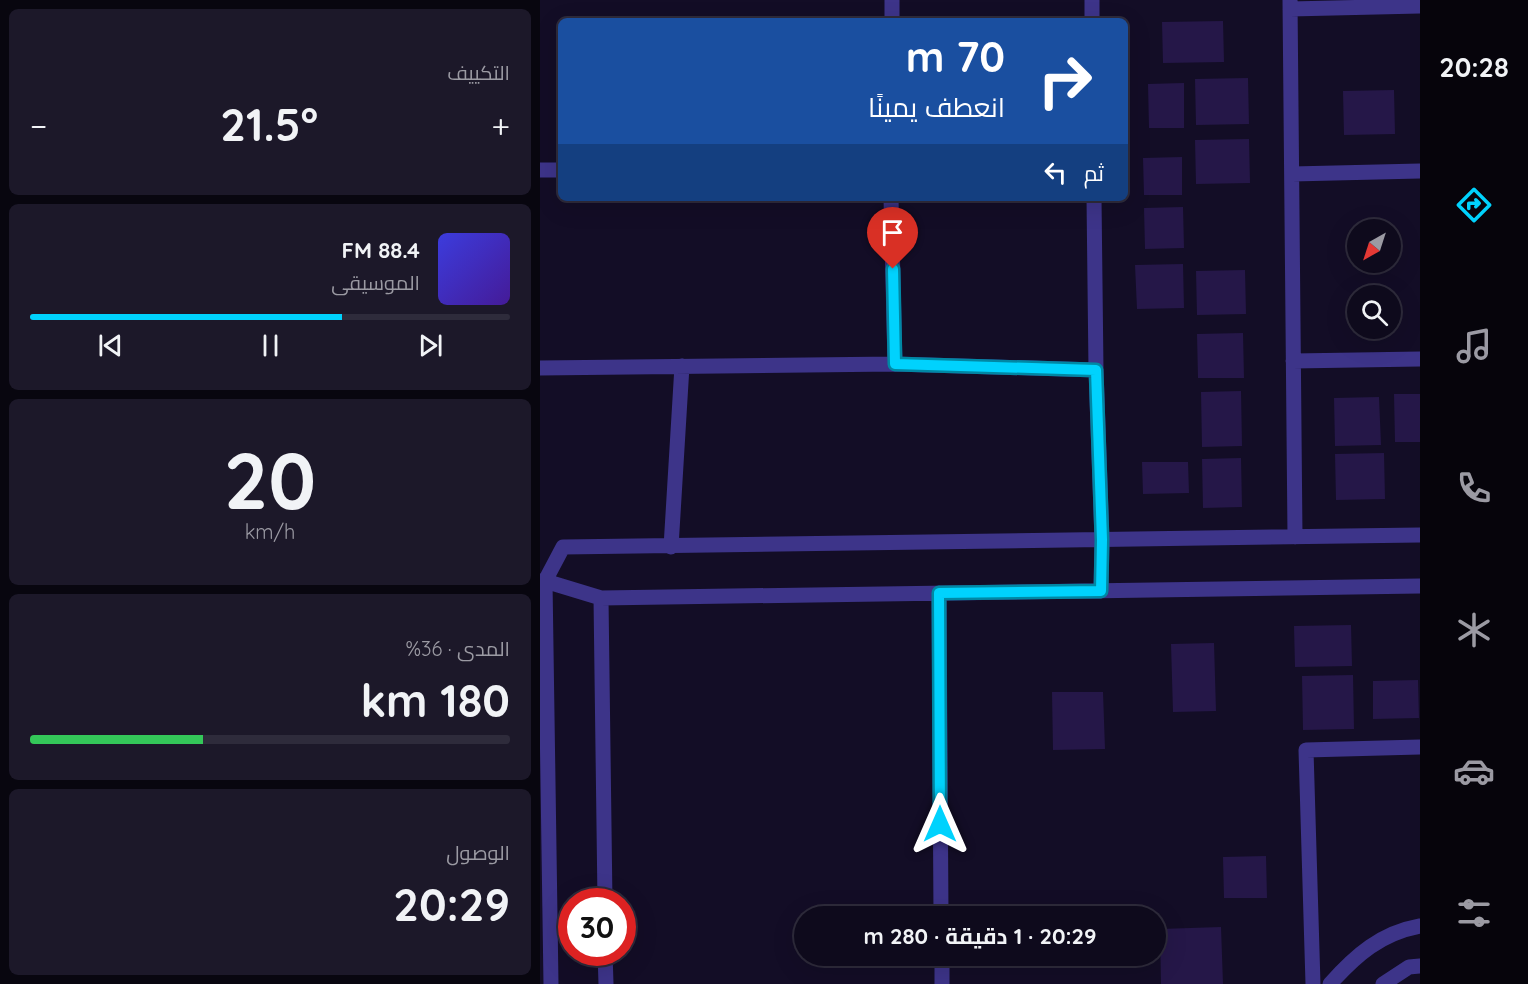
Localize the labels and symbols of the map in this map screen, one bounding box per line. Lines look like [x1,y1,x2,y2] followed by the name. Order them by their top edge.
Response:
[867,207,918,269] pin
[1347,219,1401,273] north arrow
[908,792,972,856] position arrow
[558,888,636,966] speed limit sign: 30

